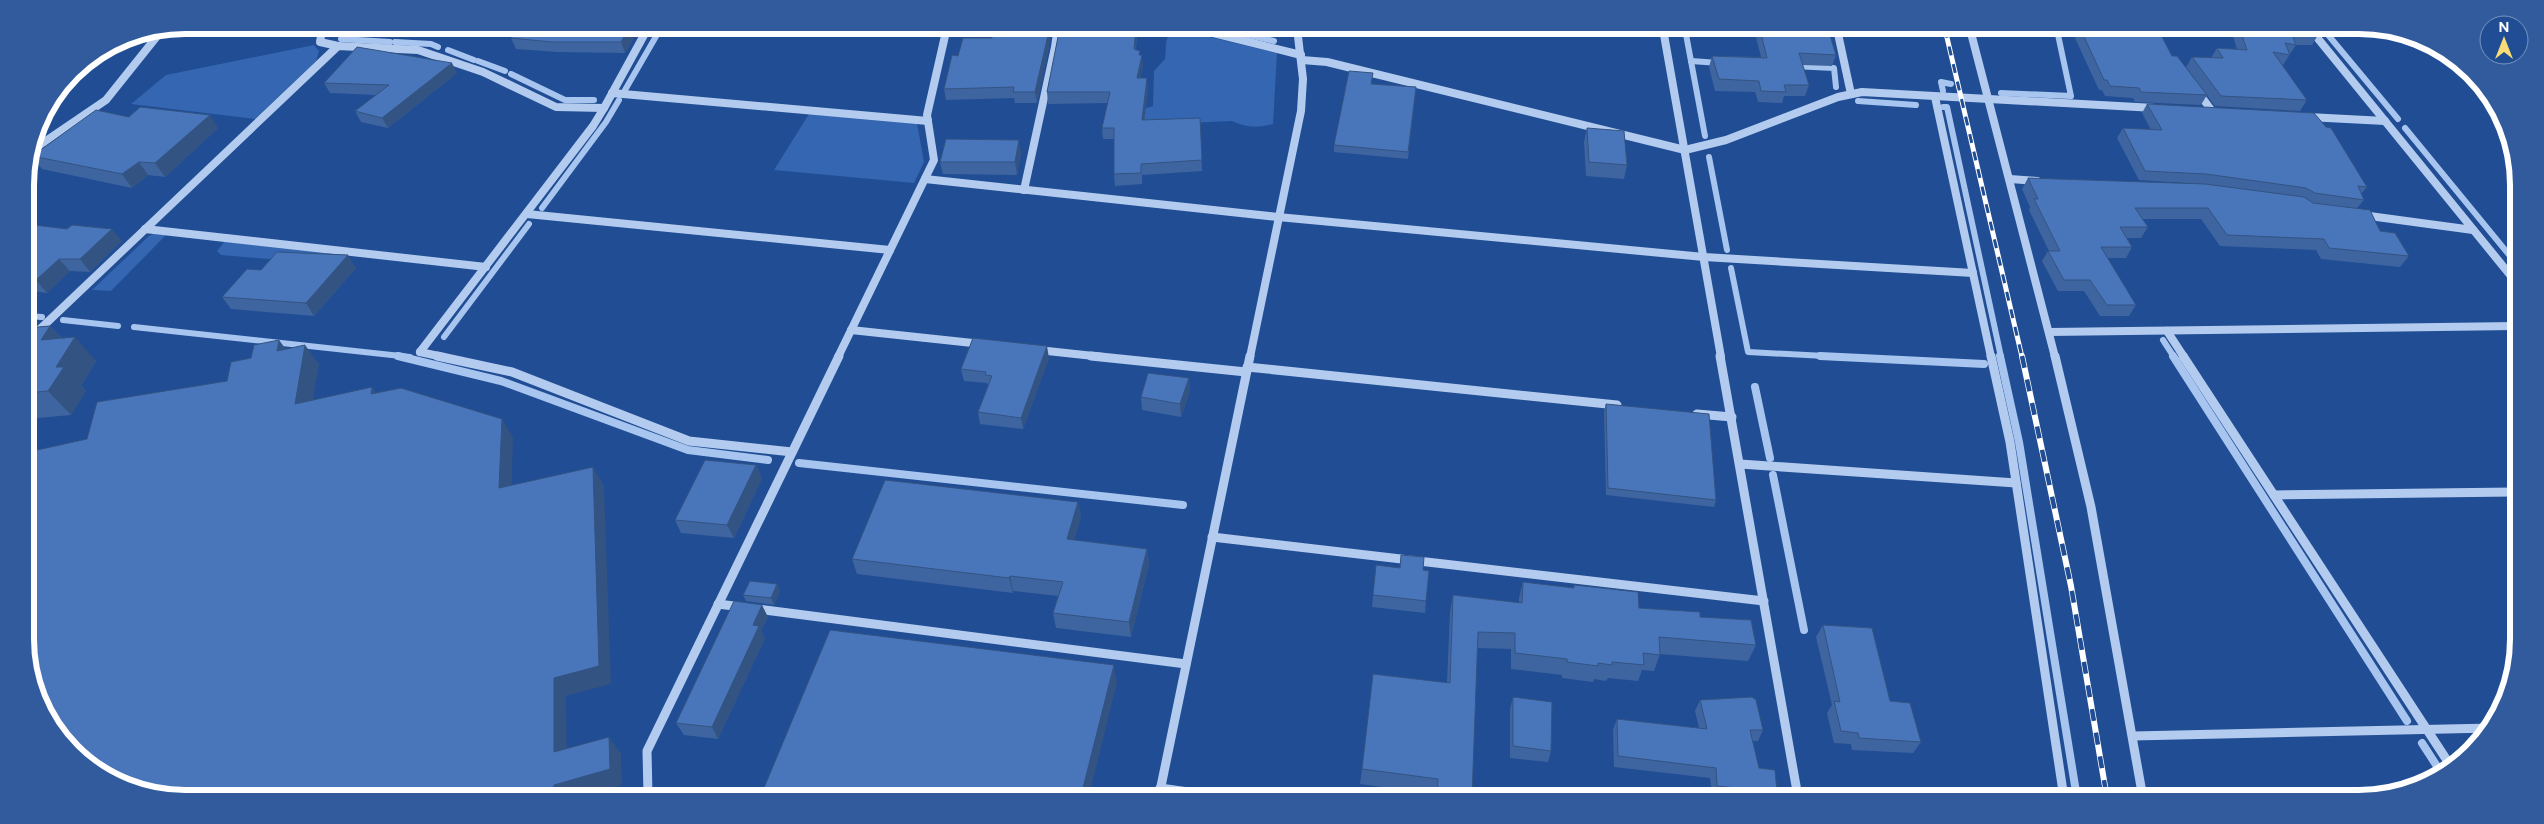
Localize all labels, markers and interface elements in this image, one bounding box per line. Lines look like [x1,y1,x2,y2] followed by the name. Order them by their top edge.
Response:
[2479,15,2529,65] north arrow
[2499,19,2509,36] text: N

